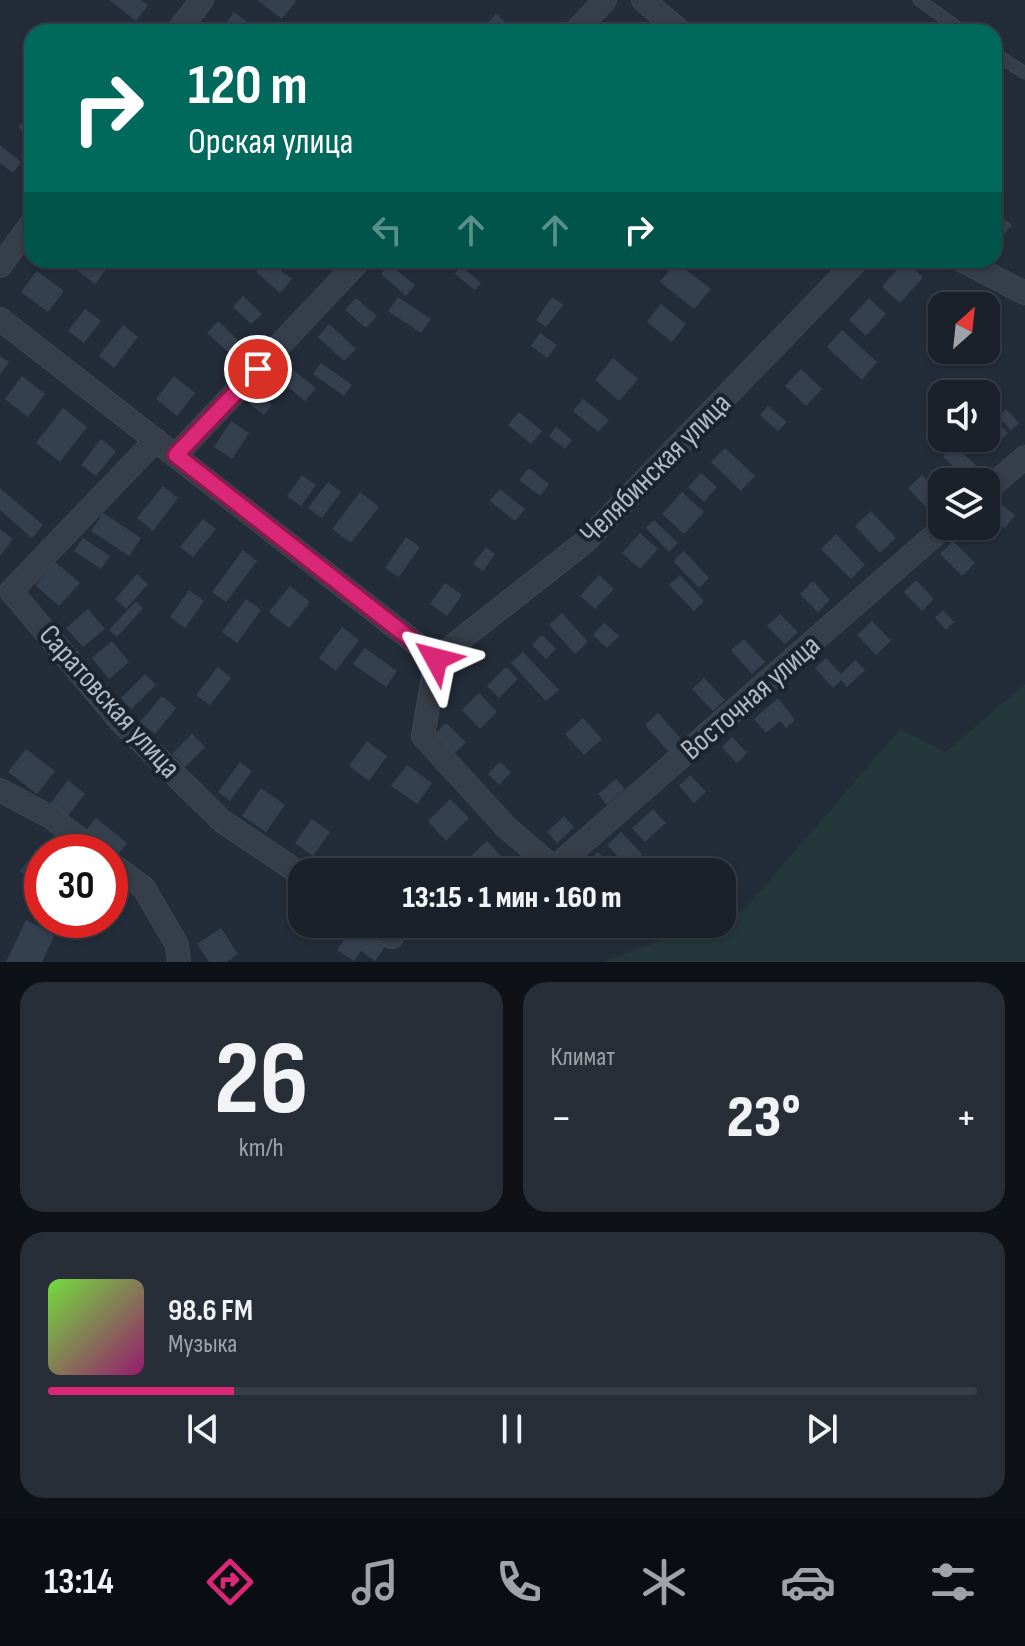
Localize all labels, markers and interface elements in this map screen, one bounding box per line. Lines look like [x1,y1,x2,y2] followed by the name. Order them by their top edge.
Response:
[188,53,308,120] text: 120 m
[56,56,160,160] icon: right
[188,121,353,164] text: Орская улица
[365,208,409,252] icon: left
[449,208,493,252] icon: ahead
[533,208,577,252] icon: ahead
[617,208,661,252] icon: right
[928,292,1000,364] north arrow
[928,292,1000,540] map controls
[224,335,292,403] pin
[236,347,280,391] icon: arrive
[928,380,1000,452] button: sound
[573,386,739,552] street label: Челябинская улица
[928,468,1000,540] button: layers
[394,617,478,701] position arrow
[31,618,187,786] street label: Саратовская улица
[674,628,828,768] street label: Восточная улица
[24,834,128,938] speed limit sign: 30
[402,880,622,916] text: 13:15 · 1 мин · 160 m
[214,1018,309,1143] text: 26
[551,1042,615,1073] text: Климат
[727,1082,801,1154] text: 23°
[551,1092,572,1145] text: −
[955,1092,977,1145] text: +
[239,1133,284,1164] text: km/h
[168,1293,253,1329] text: 98.6 FM
[168,1329,237,1360] text: Музыка
[181,1407,225,1451] icon: previous
[490,1407,534,1451] icon: pause
[800,1407,844,1451] icon: next
[202,1554,258,1610] icon: directions
[347,1554,403,1610] icon: music
[491,1554,547,1610] icon: phone
[636,1554,692,1610] icon: climate
[780,1554,836,1610] icon: car
[925,1554,981,1610] icon: filters
[44,1561,114,1604] text: 13:14

